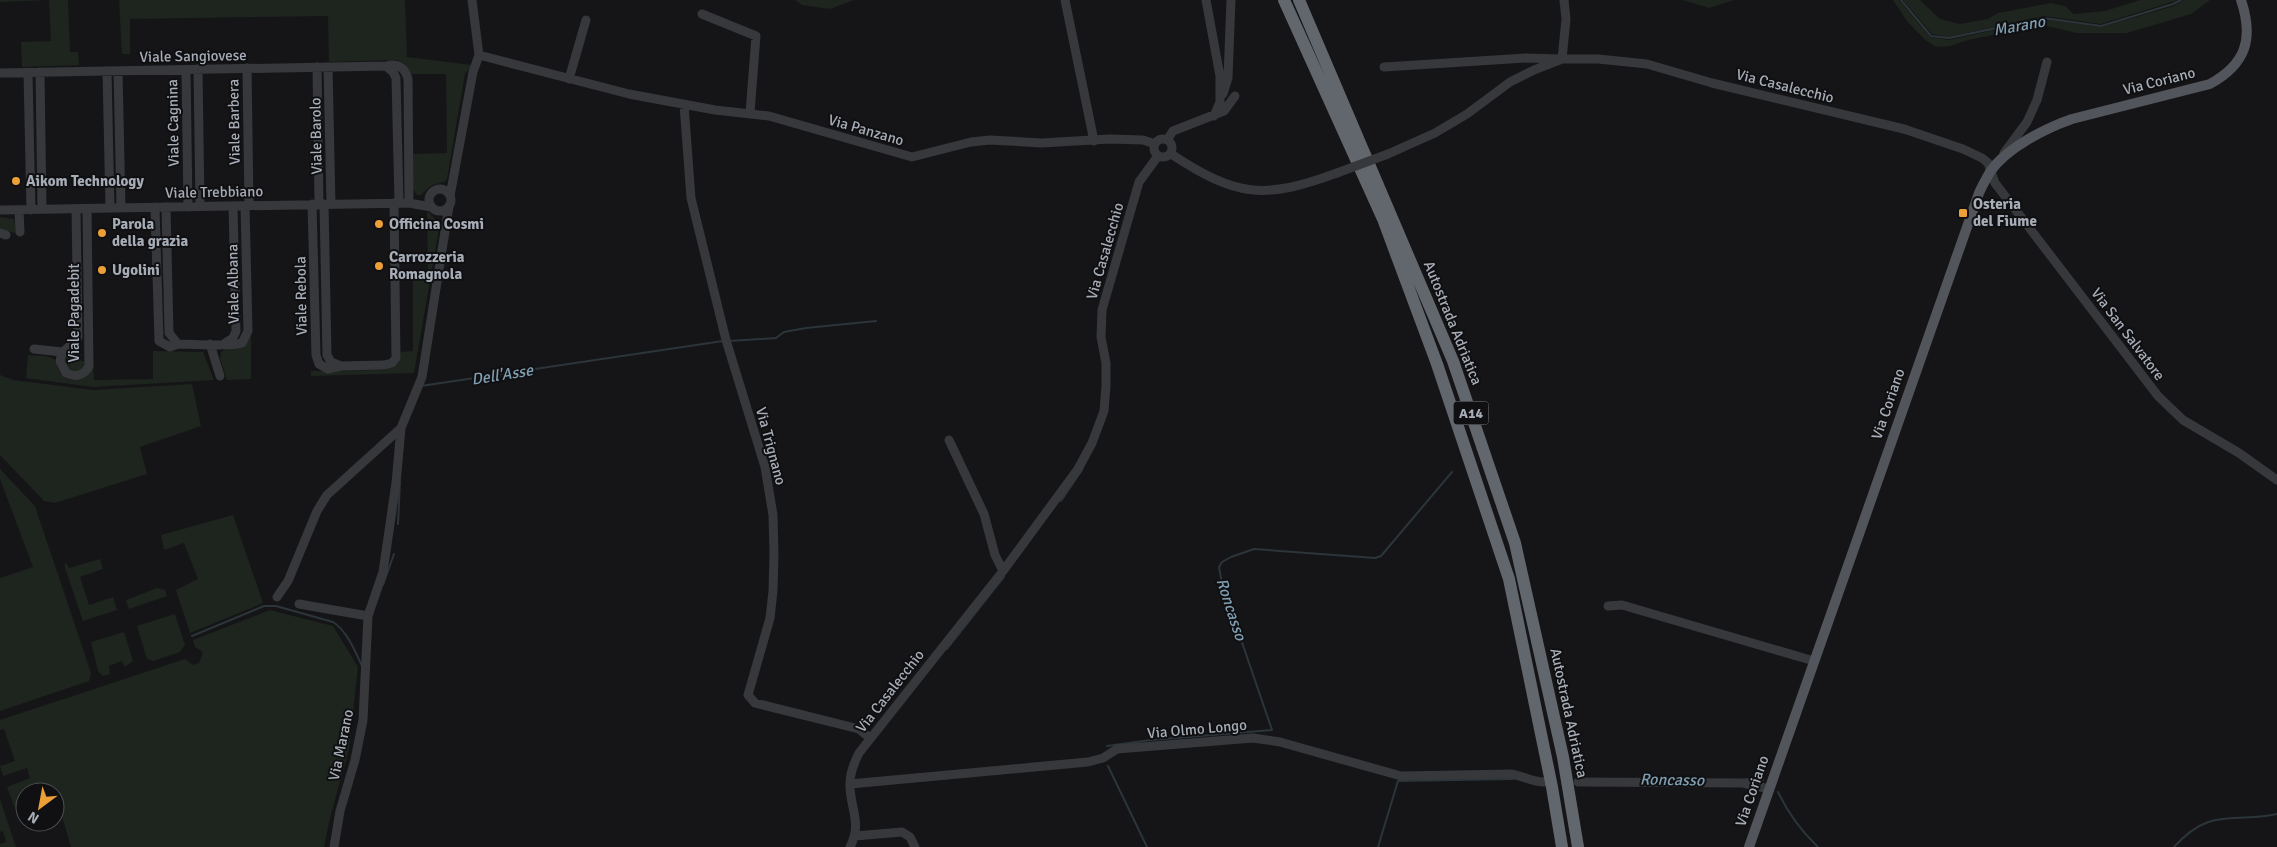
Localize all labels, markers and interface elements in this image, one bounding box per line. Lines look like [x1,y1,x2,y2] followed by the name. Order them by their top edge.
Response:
[1992,12,2047,40] water label: Marano
[139,46,247,66] street label: Viale Sangiovese
[2121,63,2197,99] street label: Via Coriano
[1734,65,1836,107] street label: Via Casalecchio
[163,79,183,167] street label: Viale Cagnina
[224,79,244,165] street label: Viale Barbera
[306,97,326,175] street label: Viale Barolo
[826,111,906,149] street label: Via Panzano
[26,172,144,190] place label: Aikom Technology
[10,175,22,187] marker: Aikom Technology
[165,182,263,202] street label: Viale Trebbiano
[1973,195,2037,230] place label: Osteria del Fiume
[1083,200,1128,302] street label: Via Casalecchio
[1957,207,1969,219] marker: Osteria del Fiume
[112,215,189,250] place label: Parola della grazia
[389,215,484,233] place label: Officina Cosmi
[373,218,385,230] marker: Officina Cosmi
[96,227,108,239] marker: Parola della grazia
[223,244,243,324] street label: Viale Albana
[389,248,465,283] place label: Carrozzeria Romagnola
[291,256,311,336] street label: Viale Rebola
[1420,258,1486,388] street label: Autostrada Adriatica
[373,260,385,272] marker: Carrozzeria Romagnola
[112,261,160,279] place label: Ugolini
[65,263,83,363] street label: Viale Pagadebit
[96,264,108,276] marker: Ugolini
[2087,284,2169,384] street label: Via San Salvatore
[470,360,535,390] water label: Dell'Asse
[1867,366,1909,442] street label: Via Coriano
[1454,402,1488,424] road number: A14
[752,405,790,487] street label: Via Trignano
[1212,576,1251,644] water label: Roncasso
[852,646,928,736] street label: Via Casalecchio
[1546,646,1592,780] street label: Autostrada Adriatica
[325,708,357,782] street label: Via Marano
[1146,716,1248,742] street label: Via Olmo Longo
[1731,753,1773,829] street label: Via Coriano
[1640,769,1705,791] water label: Roncasso
[15,782,65,832] north arrow
[25,808,42,827] text: N

